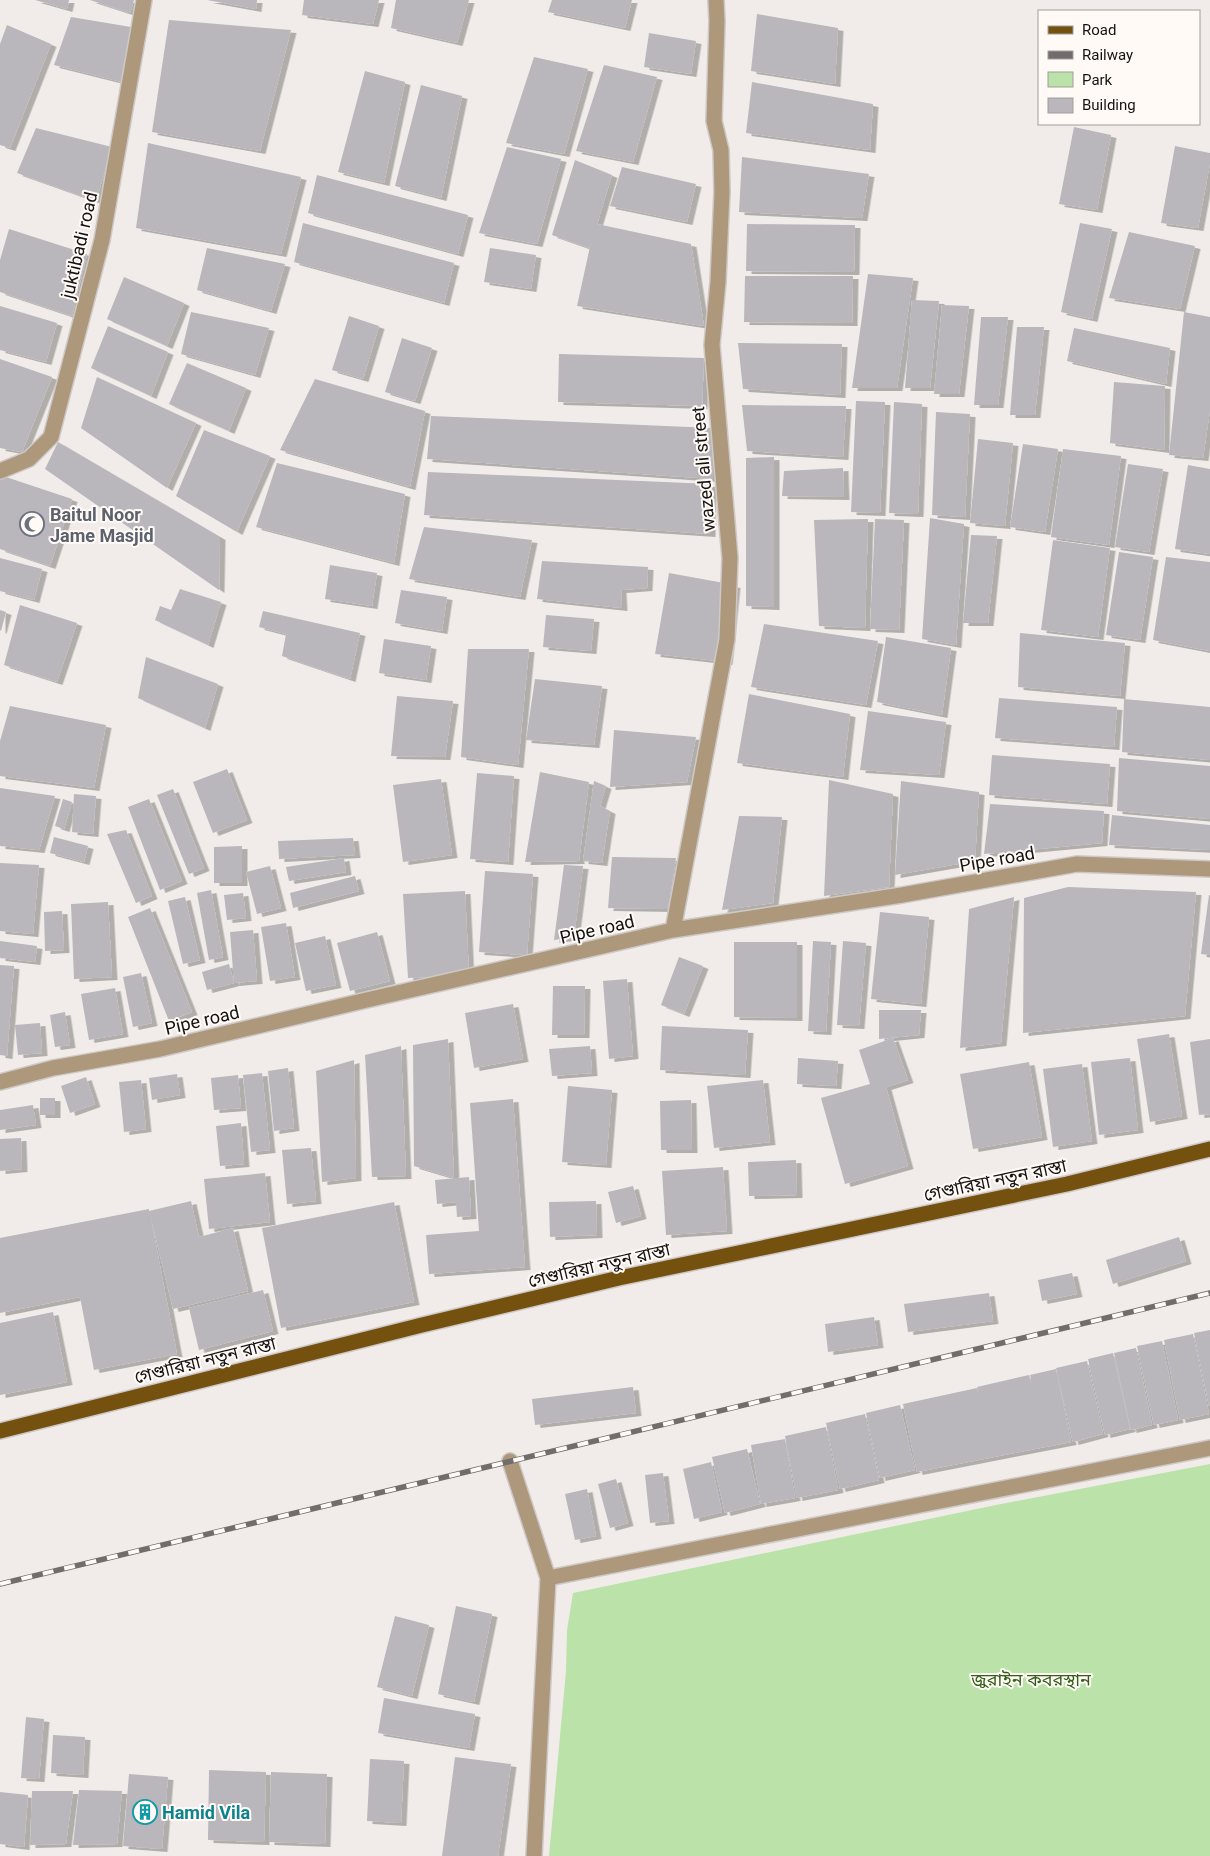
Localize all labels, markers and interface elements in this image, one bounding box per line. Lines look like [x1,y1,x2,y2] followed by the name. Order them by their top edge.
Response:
[1038,10,1200,125] legend
[1082,21,1116,39] text: Road
[1082,46,1133,64] text: Railway
[1082,71,1113,89] text: Park
[1082,96,1136,114] text: Building
[56,190,101,301] street label: juktibadi road
[687,406,719,532] street label: wazed ali street
[50,504,154,546] place label: Baitul Noor Jame Masjid
[19,511,45,537] mosque icon: Baitul Noor Jame Masjid
[958,842,1036,876] street label: Pipe road
[558,910,636,948] street label: Pipe road
[163,1001,241,1039] street label: Pipe road
[922,1155,1069,1206] street label: গেণ্ডারিয়া নতুন রাস্তা
[526,1238,672,1293] street label: গেণ্ডারিয়া নতুন রাস্তা
[132,1332,278,1389] street label: গেণ্ডারিয়া নতুন রাস্তা
[970,1669,1092,1690] park label: জুরাইন কবরস্থান
[132,1799,158,1825] building icon: Hamid Vila
[162,1802,251,1823] place label: Hamid Vila

